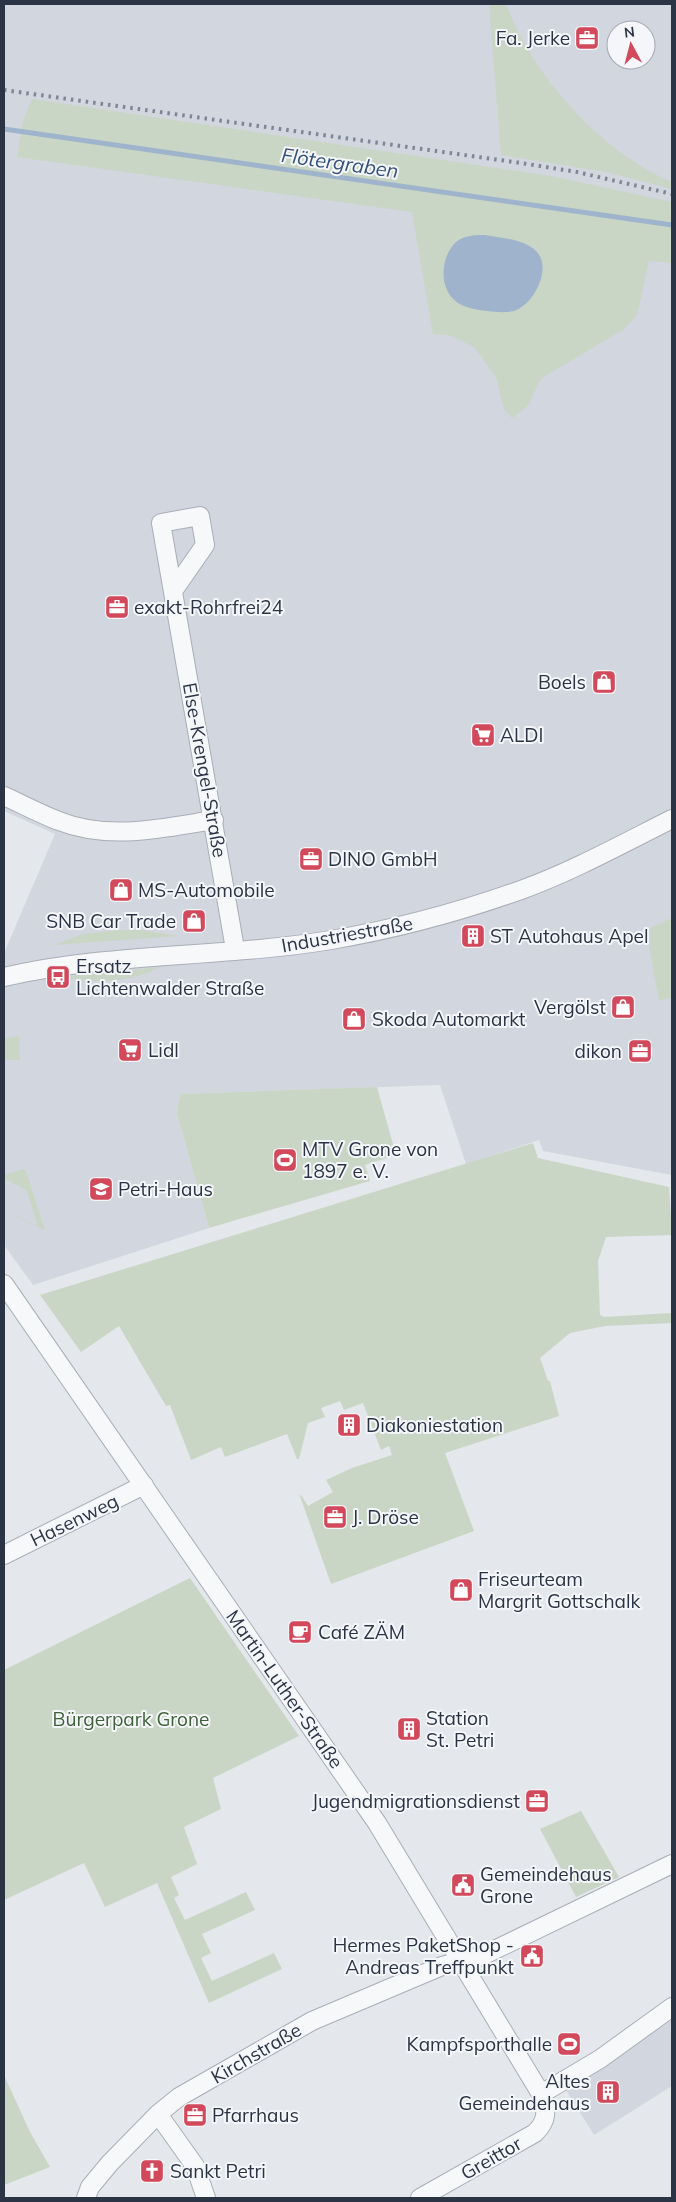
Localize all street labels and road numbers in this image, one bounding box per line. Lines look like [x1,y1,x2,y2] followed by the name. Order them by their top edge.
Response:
[178,681,232,859] street label: Else-Krengel-Straße
[280,911,414,957] street label: Industriestraße
[26,1488,122,1552] street label: Hasenweg
[221,1605,349,1773] street label: Martin-Luther-Straße
[207,2017,305,2089] street label: Kirchstraße
[456,2131,526,2185] street label: Greittor

